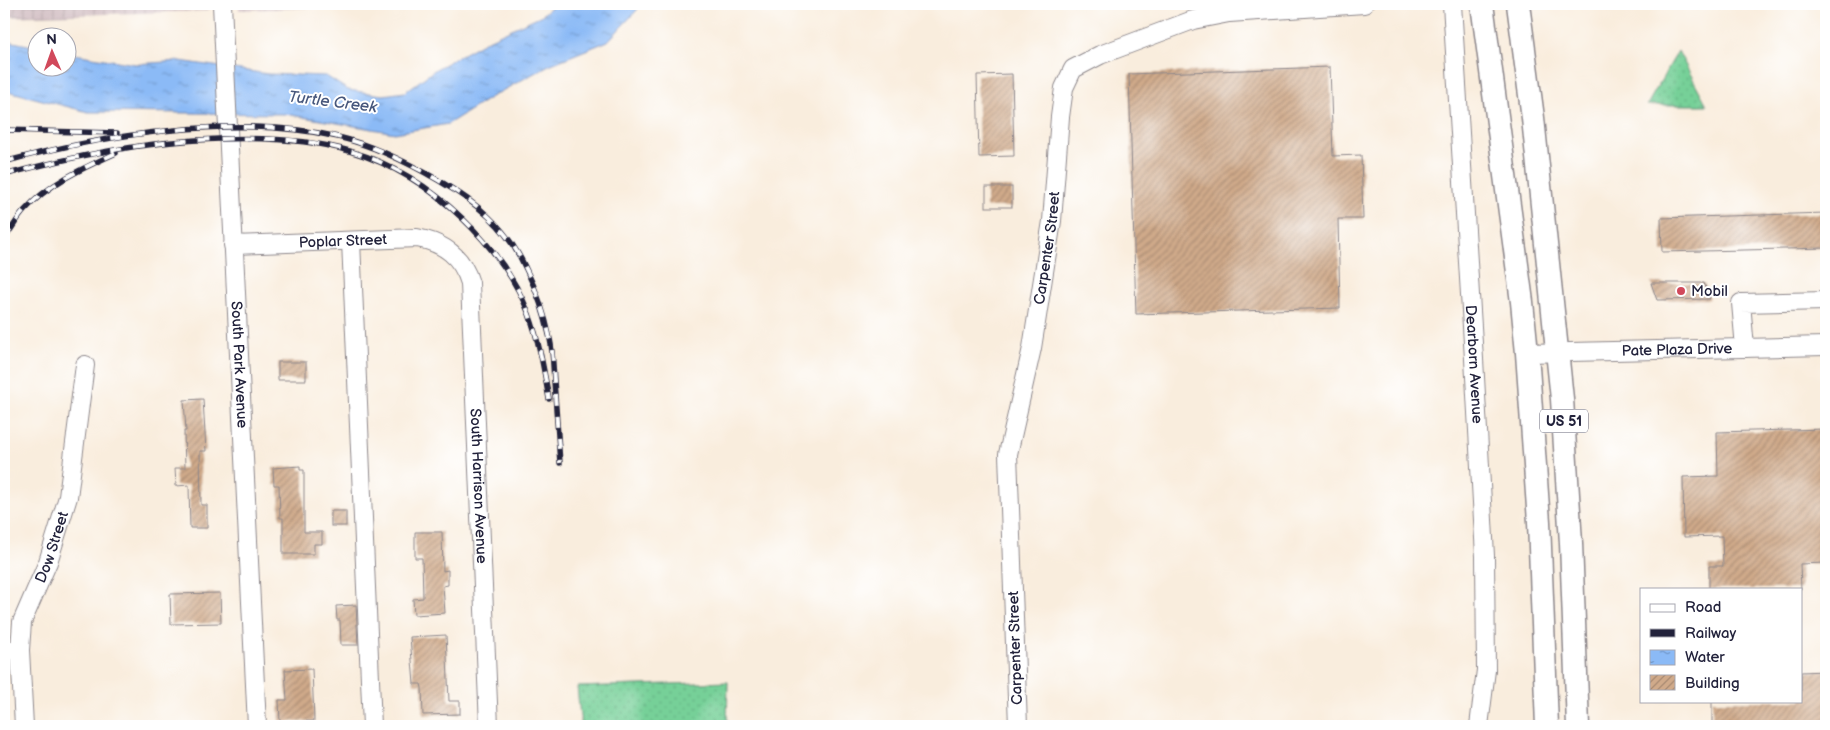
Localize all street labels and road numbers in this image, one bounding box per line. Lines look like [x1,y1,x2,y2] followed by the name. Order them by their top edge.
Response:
[1030,190,1064,306] street label: Carpenter Street
[298,230,388,252] street label: Poplar Street
[226,301,252,429] street label: South Park Avenue
[1461,304,1487,424] street label: Dearborn Avenue
[1621,339,1733,361] street label: Pate Plaza Drive
[465,408,491,564] street label: South Harrison Avenue
[1540,410,1588,432] road number: US 51
[31,509,73,586] street label: Dow Street
[1004,590,1027,705] street label: Carpenter Street

